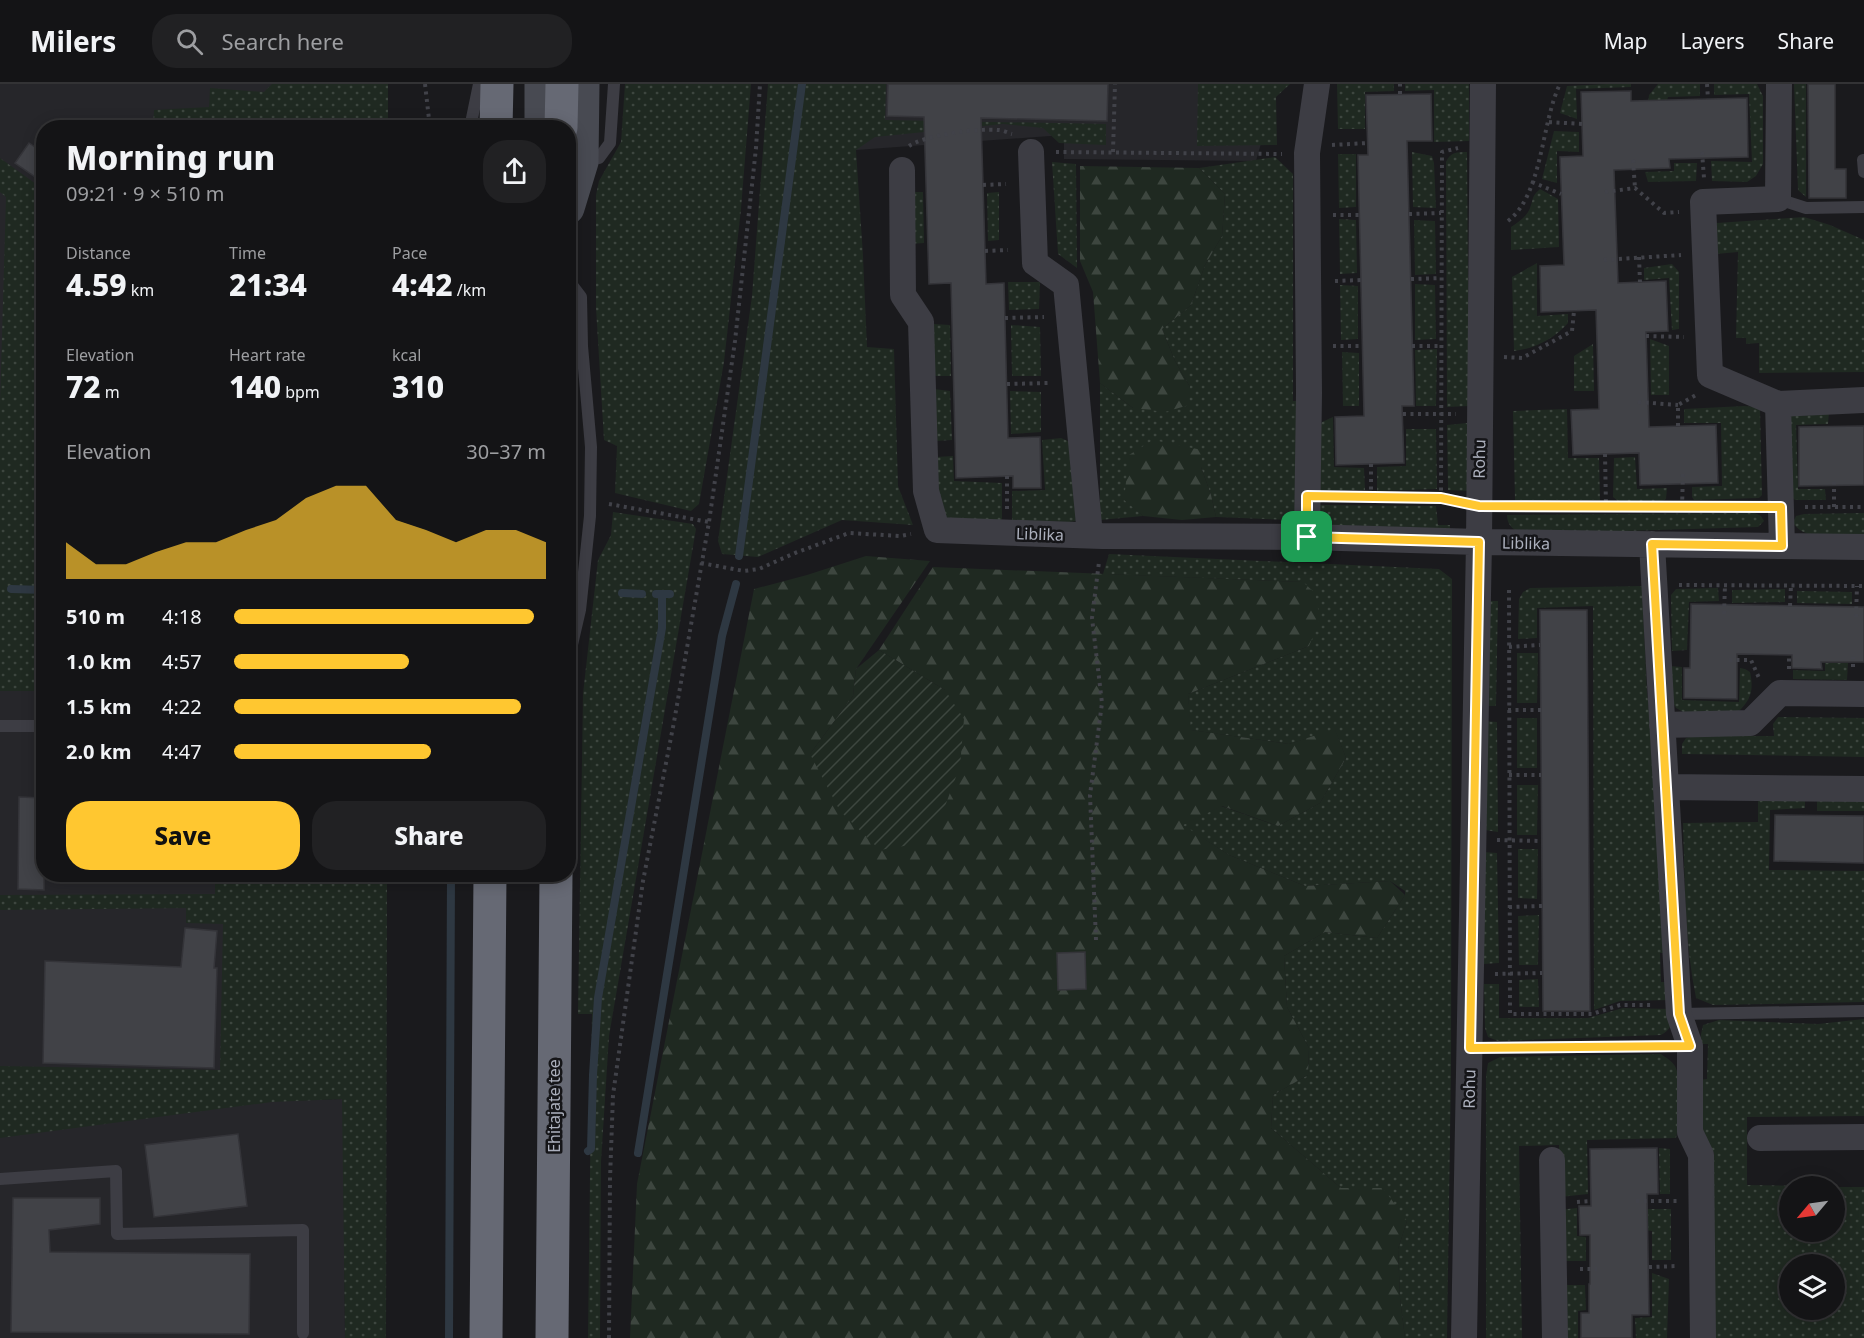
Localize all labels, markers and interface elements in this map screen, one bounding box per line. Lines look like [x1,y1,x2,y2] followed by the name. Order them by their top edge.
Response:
[152,14,572,68] search box
[30,22,116,60] text: Milers
[173,25,206,58] icon: search
[221,26,344,56] text: Search here
[1604,27,1648,55] text: Map
[1681,27,1745,55] text: Layers
[1778,27,1834,55] text: Share
[66,135,275,180] text: Morning run
[483,140,546,203] button: share
[66,180,224,207] text: 09:21 · 9 × 510 m
[66,242,131,264] text: Distance
[229,242,266,264] text: Time
[392,242,427,264] text: Pace
[66,264,127,305] text: 4.59
[229,264,307,305] text: 21:34
[392,264,453,305] text: 4:42
[127,279,154,301] text: km
[453,279,486,301] text: /km
[66,344,134,366] text: Elevation
[229,344,305,366] text: Heart rate
[392,344,421,366] text: kcal
[66,366,101,407] text: 72
[229,366,281,407] text: 140
[392,366,444,407] text: 310
[101,381,120,403] text: m
[281,381,320,403] text: bpm
[66,438,151,465] text: Elevation
[466,438,546,465] text: 30–37 m
[1468,439,1490,479] street label: Rohu
[1281,511,1332,562] pin
[1290,520,1323,553] icon: arrive
[1016,522,1064,546] street label: Liblika
[1502,532,1550,554] street label: Liblika
[66,603,125,630] text: 510 m
[162,603,202,630] text: 4:18
[66,648,132,675] text: 1.0 km
[162,648,202,675] text: 4:57
[66,693,132,720] text: 1.5 km
[162,693,202,720] text: 4:22
[66,738,132,765] text: 2.0 km
[162,738,202,765] text: 4:47
[66,801,300,870] button: Save
[312,801,546,870] button: Share
[543,1059,565,1153] street label: Ehitajate tee
[1458,1069,1480,1109] street label: Rohu
[1779,1176,1845,1242] north arrow
[1779,1176,1845,1320] map controls
[1779,1254,1845,1320] button: layers

